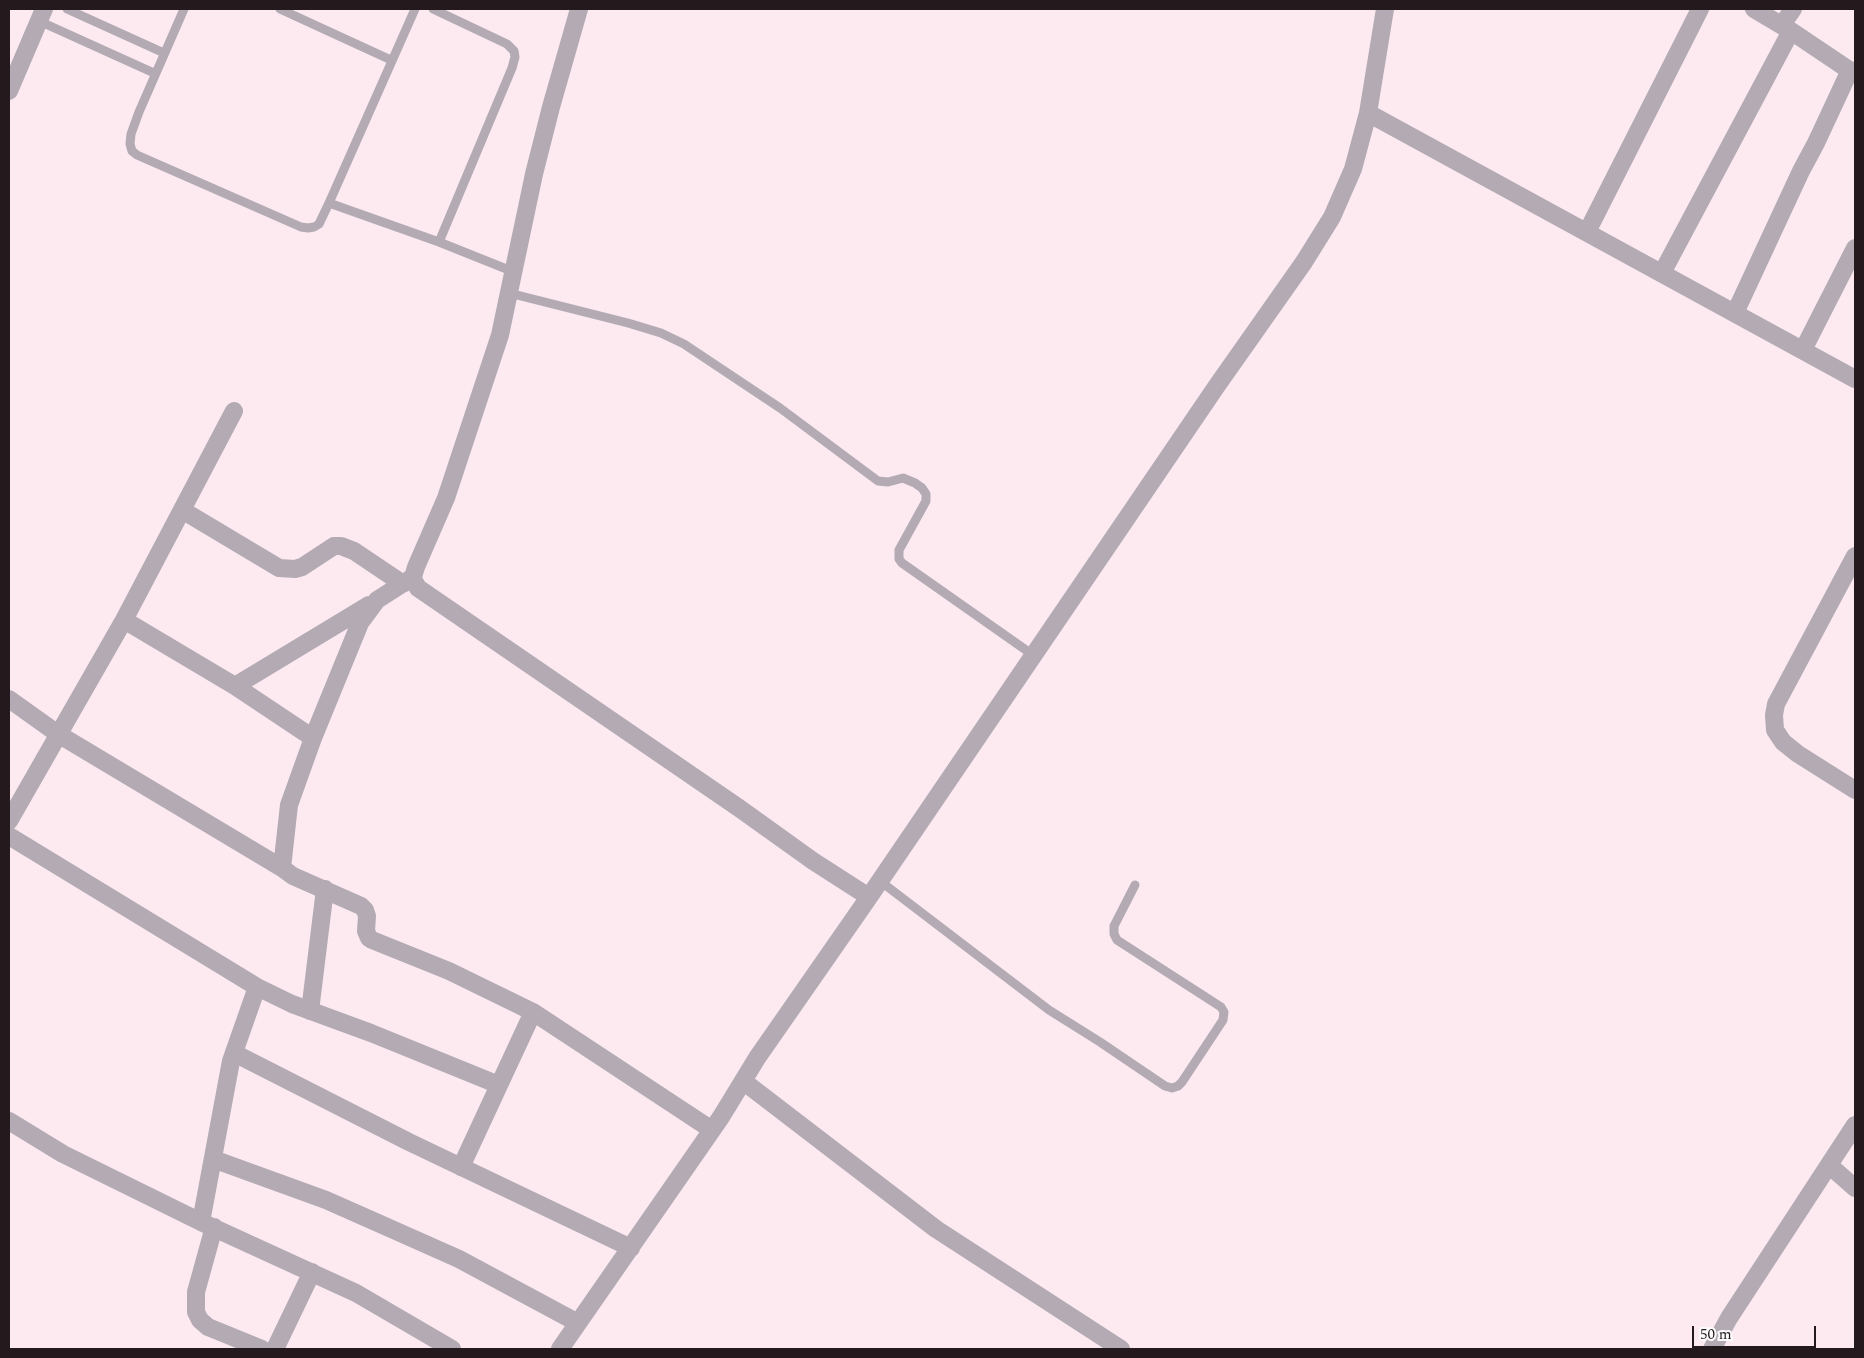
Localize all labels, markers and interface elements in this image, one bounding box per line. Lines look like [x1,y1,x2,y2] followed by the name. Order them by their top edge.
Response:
[1694,1316,1818,1348] scale bar
[1700,1323,1732,1346] text: 50 m

